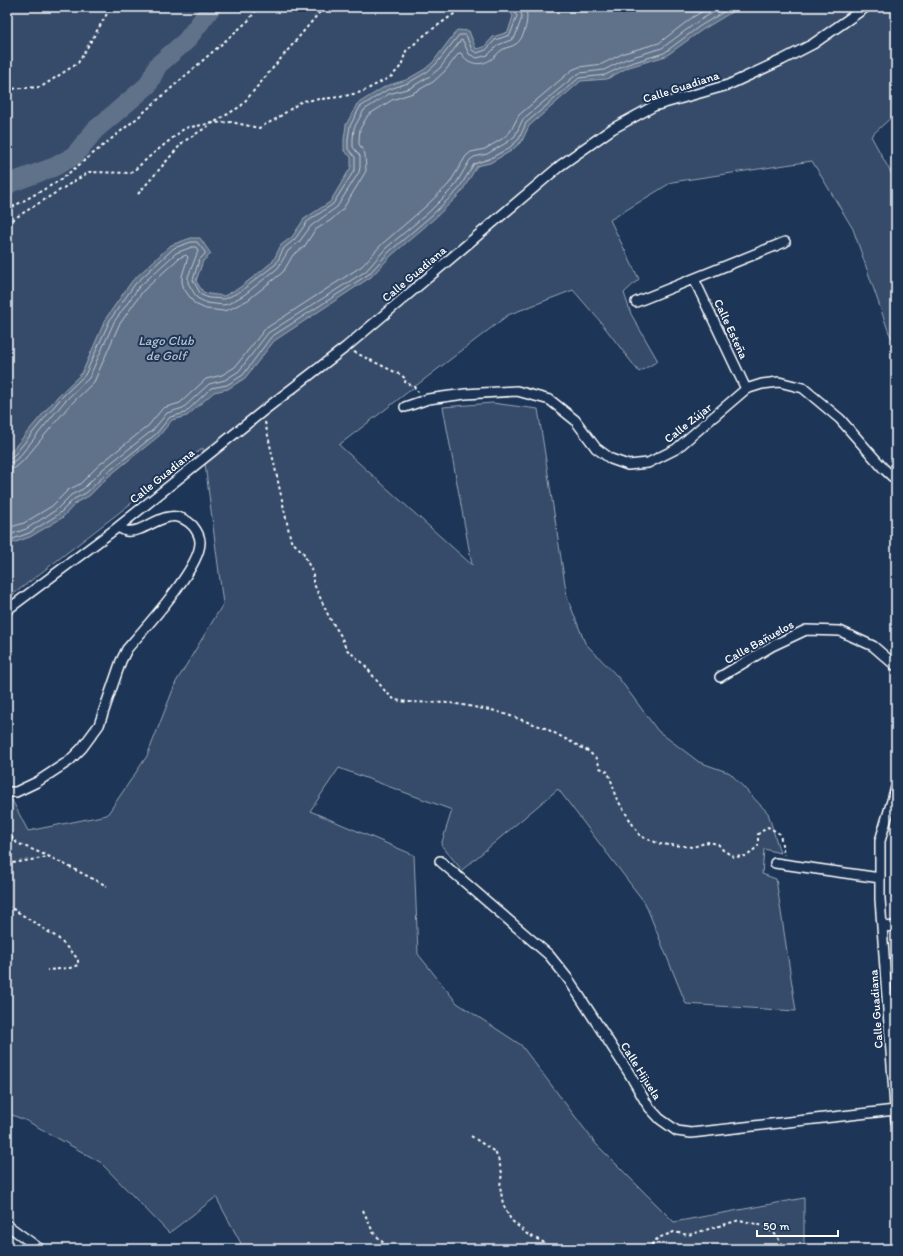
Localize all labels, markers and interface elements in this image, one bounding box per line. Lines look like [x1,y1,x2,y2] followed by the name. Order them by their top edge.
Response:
[641,68,722,106] street label: Calle Guadiana
[379,243,449,305] street label: Calle Guadiana
[711,297,751,362] street label: Calle Esteña
[138,333,195,363] water label: Lago Club de Golf
[661,400,715,446] street label: Calle Zújar
[127,445,198,506] street label: Calle Guadiana
[722,617,796,667] street label: Calle Bañuelos
[866,968,886,1049] street label: Calle Guadiana
[618,1040,665,1103] street label: Calle Hijuela
[757,1212,838,1238] scale bar
[763,1219,789,1233] text: 50 m

